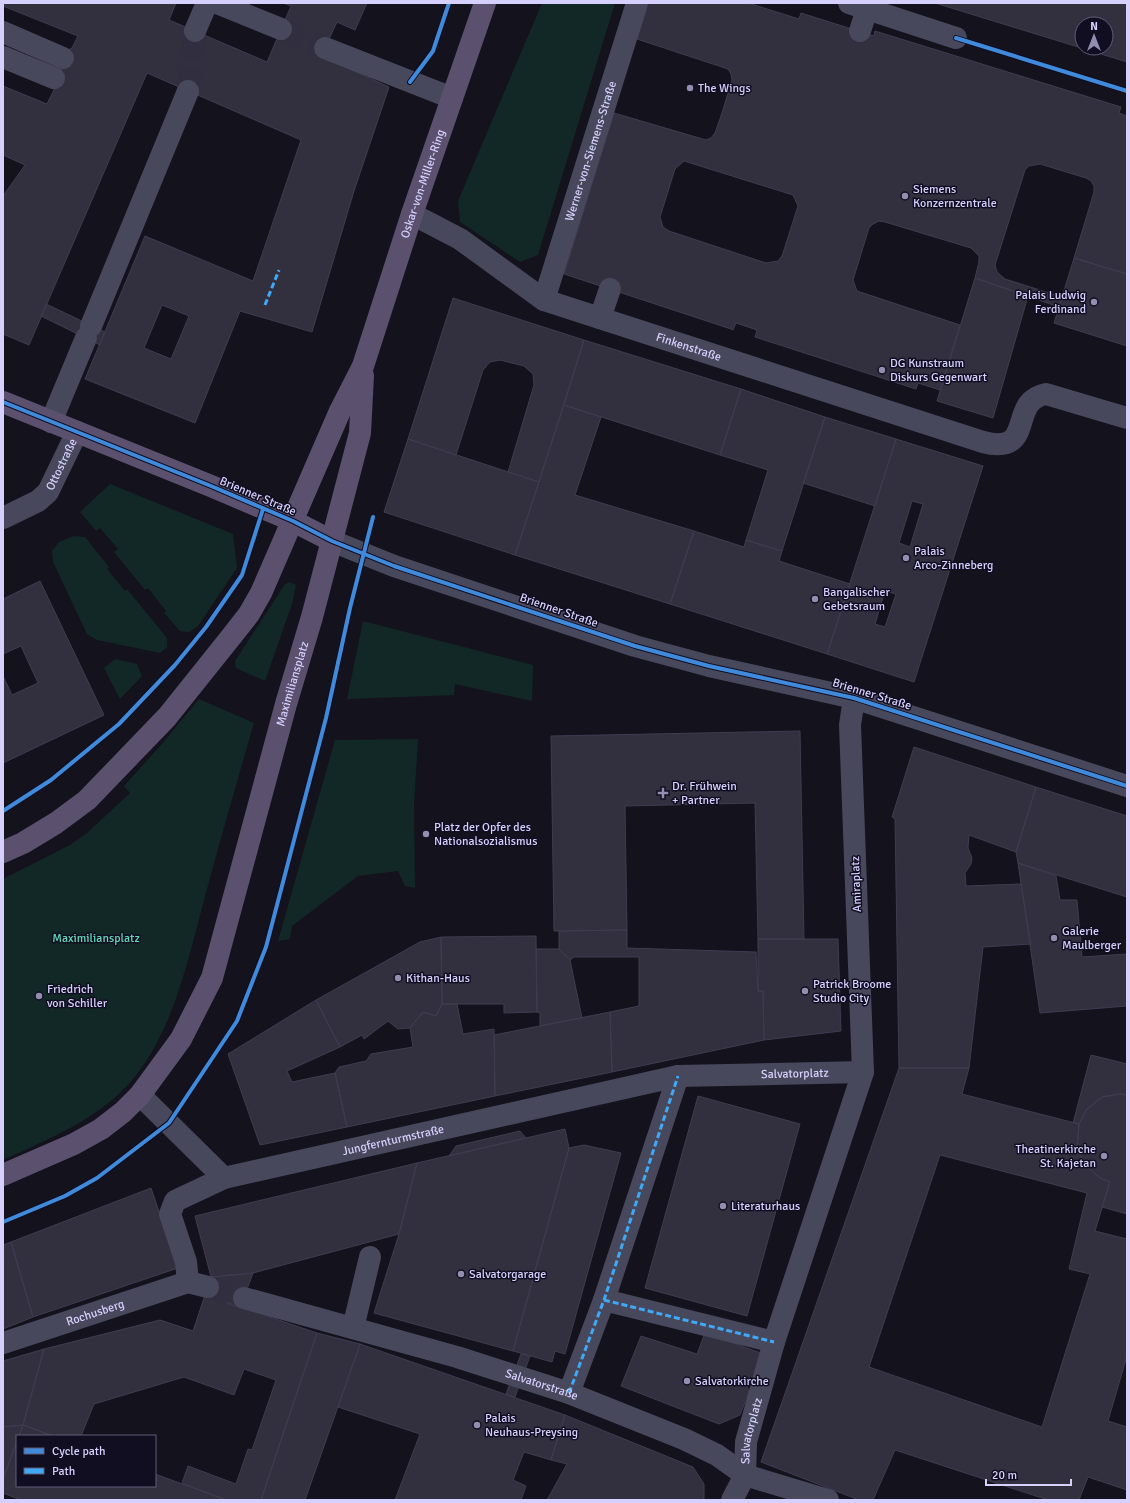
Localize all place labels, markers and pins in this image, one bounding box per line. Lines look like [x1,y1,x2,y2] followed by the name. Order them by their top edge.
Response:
[698,81,751,96] place label: The Wings
[685,83,695,93] marker: The Wings
[913,182,997,211] place label: Siemens Konzernzentrale
[900,191,910,201] marker: Siemens Konzernzentrale
[1015,288,1086,317] place label: Palais Ludwig Ferdinand
[1089,297,1099,307] marker: Palais Ludwig Ferdinand
[890,356,987,385] place label: DG Kunstraum Diskurs Gegenwart
[877,365,887,375] marker: DG Kunstraum Diskurs Gegenwart
[914,544,993,573] place label: Palais Arco-Zinneberg
[901,553,911,563] marker: Palais Arco-Zinneberg
[823,585,890,614] place label: Bangalischer Gebetsraum
[810,594,820,604] marker: Bangalischer Gebetsraum
[672,779,737,808] place label: Dr. Frühwein + Partner
[657,787,669,799] marker: Dr. Frühwein + Partner
[434,820,537,849] place label: Platz der Opfer des Nationalsozialismus
[421,829,431,839] marker: Platz der Opfer des Nationalsozialismus
[1062,924,1122,953] place label: Galerie Maulberger
[1049,933,1059,943] marker: Galerie Maulberger
[406,971,470,986] place label: Kithan-Haus
[393,973,403,983] marker: Kithan-Haus
[813,977,891,1006] place label: Patrick Broome Studio City
[47,982,108,1011] place label: Friedrich von Schiller
[800,986,810,996] marker: Patrick Broome Studio City
[34,991,44,1001] marker: Friedrich von Schiller
[1016,1142,1096,1171] place label: Theatinerkirche St. Kajetan
[1099,1151,1109,1161] marker: Theatinerkirche St. Kajetan
[731,1199,800,1214] place label: Literaturhaus
[718,1201,728,1211] marker: Literaturhaus
[469,1267,546,1282] place label: Salvatorgarage
[456,1269,466,1279] marker: Salvatorgarage
[695,1374,769,1389] place label: Salvatorkirche
[682,1376,692,1386] marker: Salvatorkirche
[485,1411,578,1440] place label: Palais Neuhaus-Preysing
[472,1420,482,1430] marker: Palais Neuhaus-Preysing

